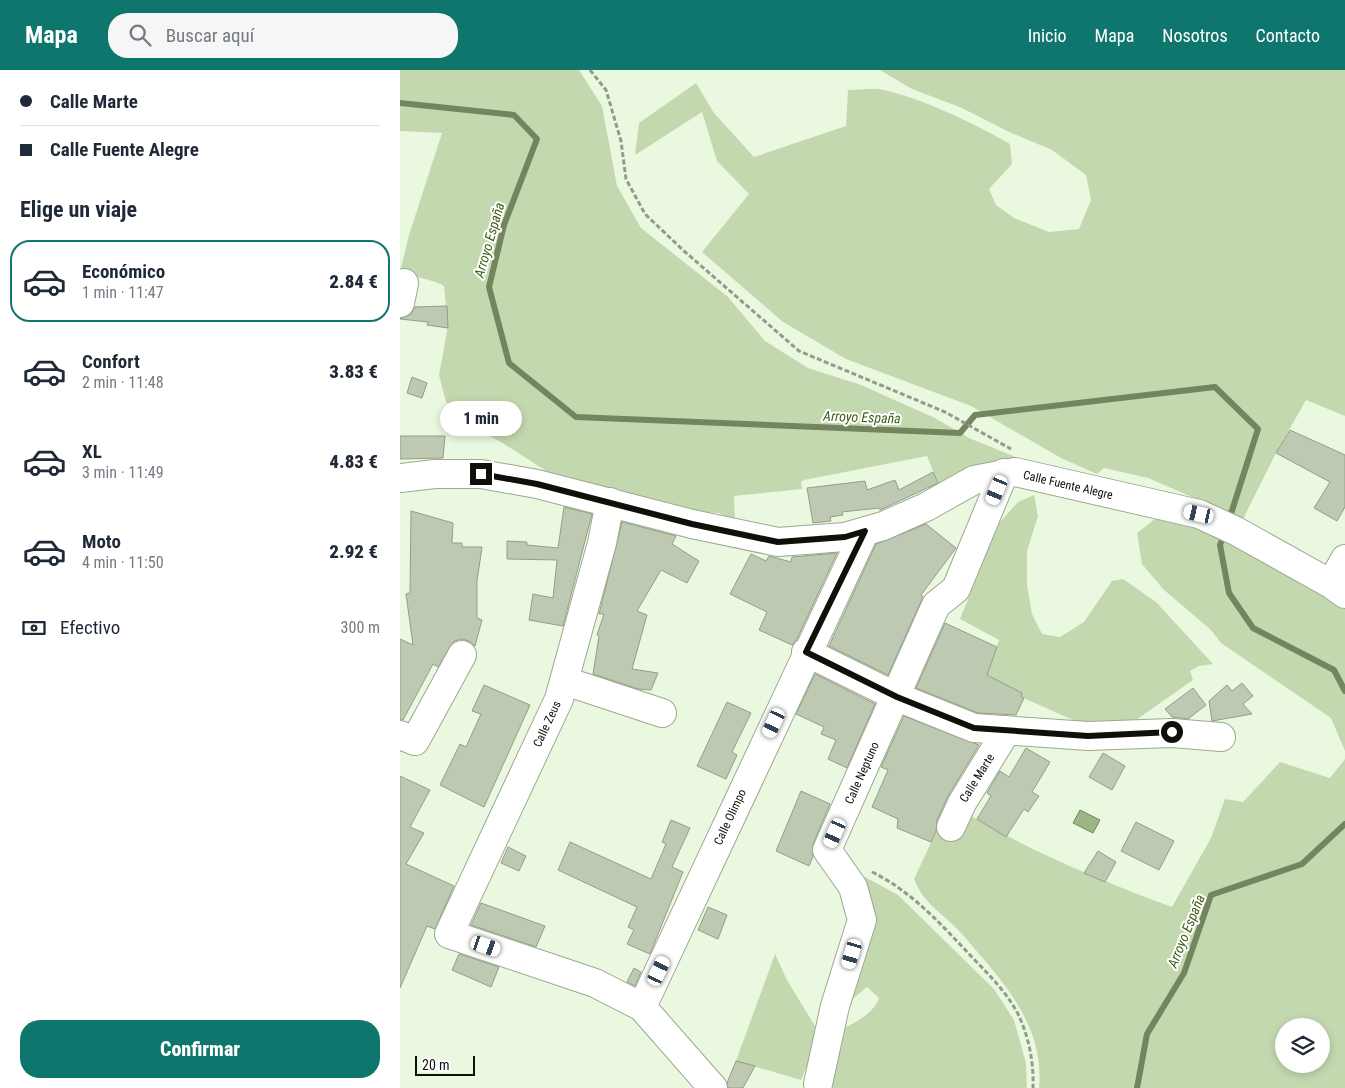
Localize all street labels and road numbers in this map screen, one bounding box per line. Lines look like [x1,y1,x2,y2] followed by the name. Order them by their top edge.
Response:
[1022,468,1115,502] street label: Calle Fuente Alegre
[530,699,564,749] street label: Calle Zeus
[842,740,882,806] street label: Calle Neptuno
[957,751,998,805] street label: Calle Marte
[711,787,749,847] street label: Calle Olimpo

